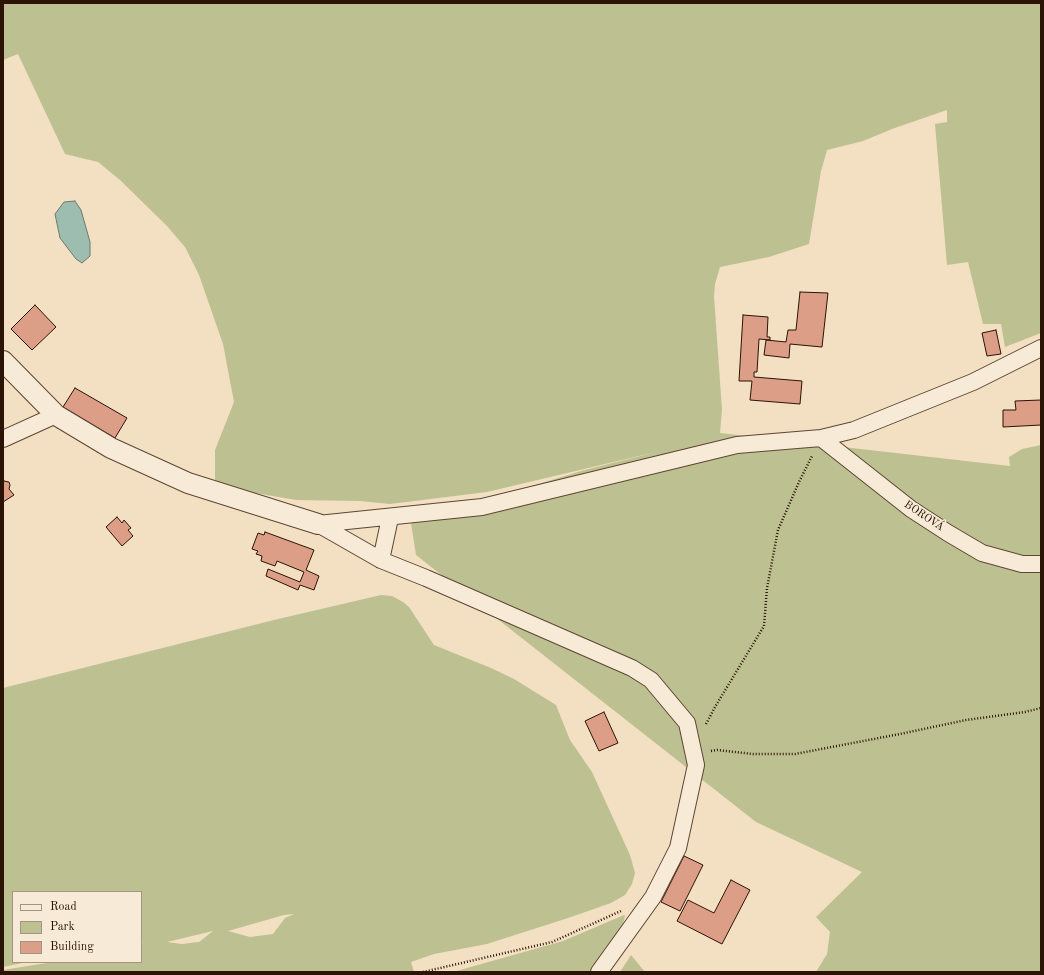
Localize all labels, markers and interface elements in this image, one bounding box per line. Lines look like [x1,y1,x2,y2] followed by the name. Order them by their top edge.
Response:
[902,498,946,534] street label: BOROVÁ
[12,891,142,963] legend
[50,901,77,913] text: Road
[50,921,75,933] text: Park
[50,941,94,953] text: Building

